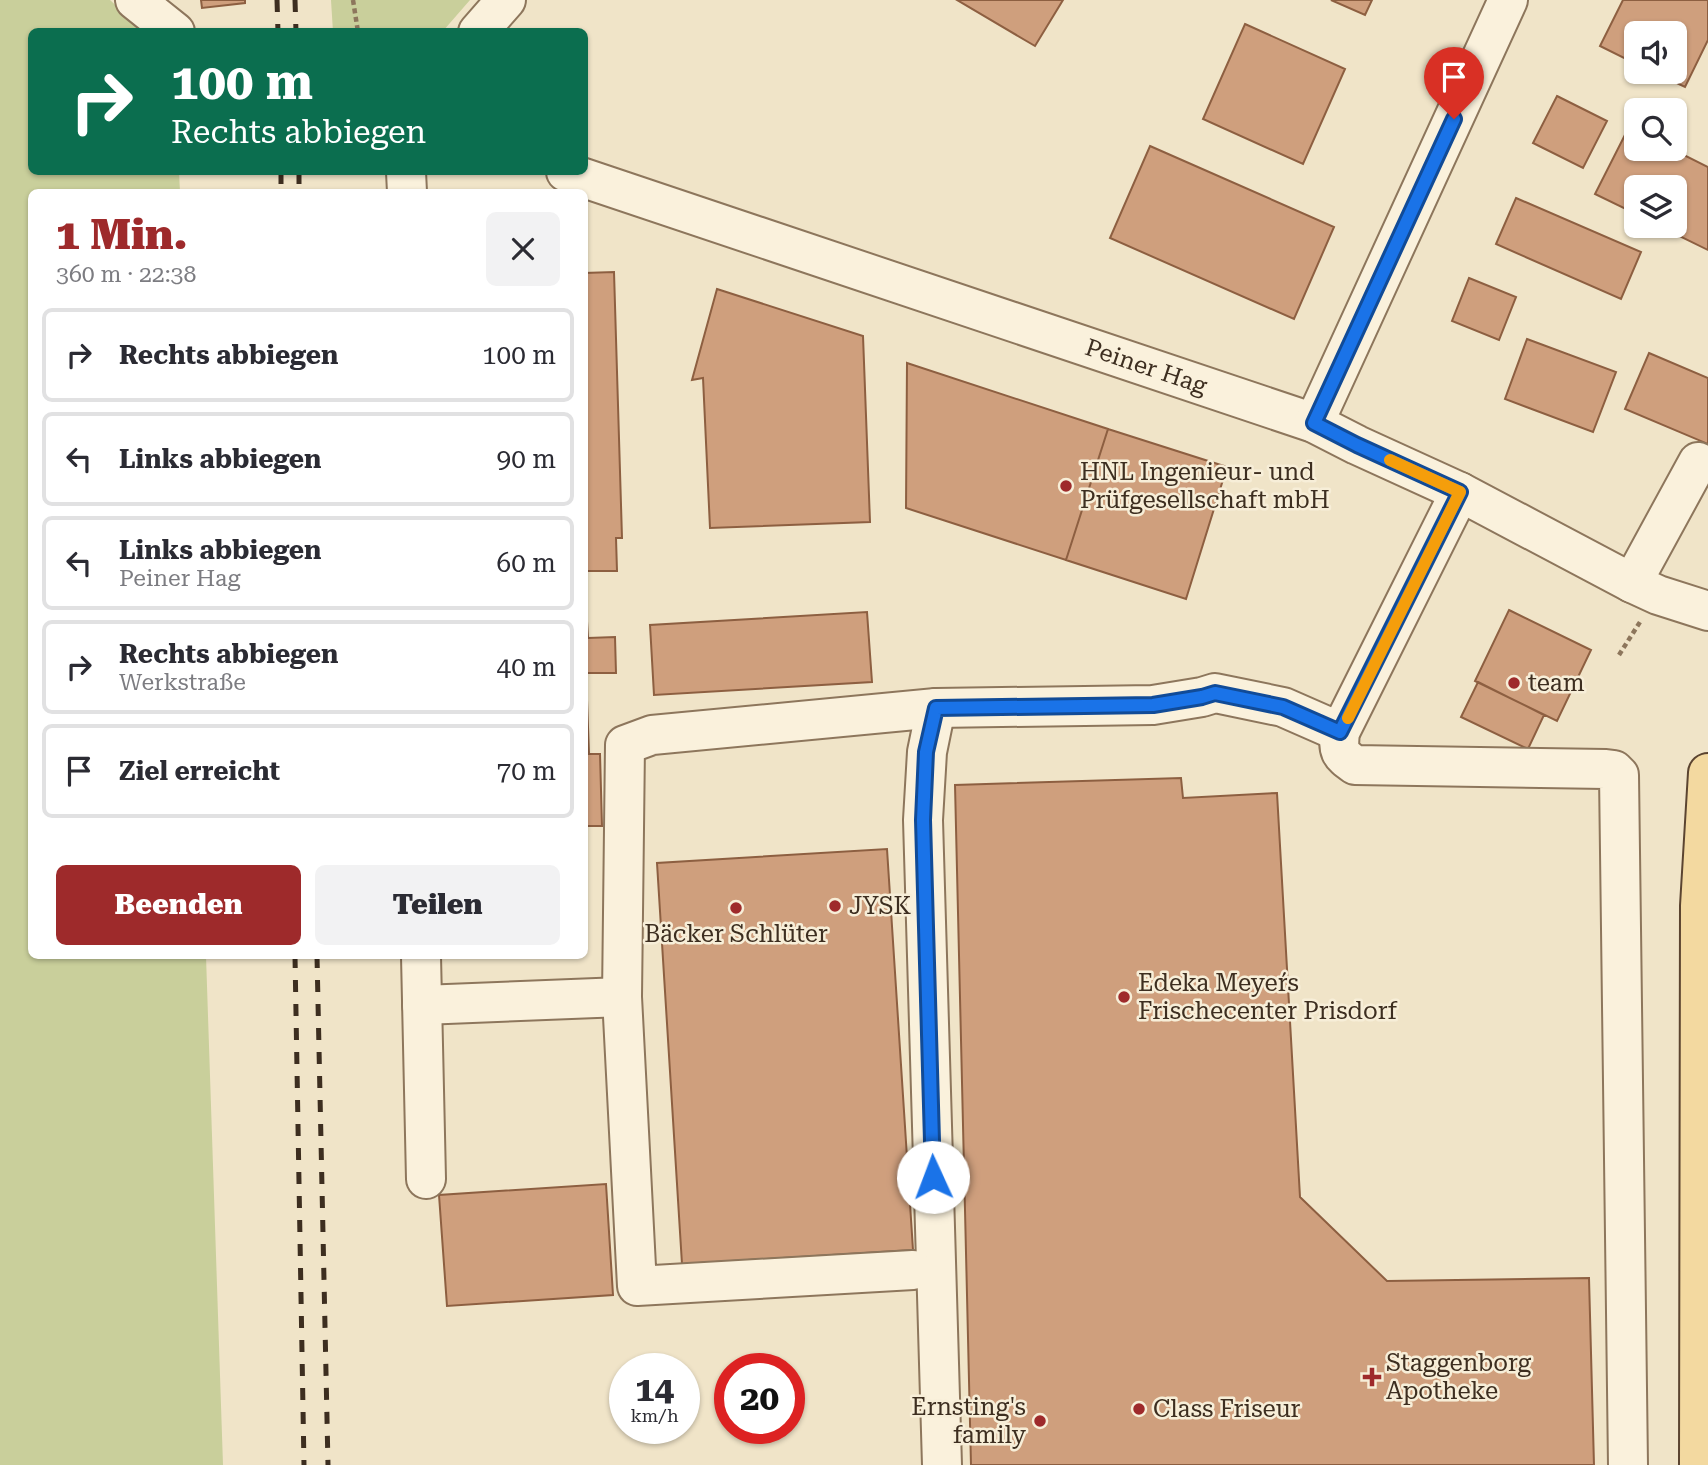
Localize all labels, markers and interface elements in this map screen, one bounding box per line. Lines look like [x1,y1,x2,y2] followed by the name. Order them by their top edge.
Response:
[1624,21,1687,238] map controls
[1624,21,1687,84] button: sound
[1424,47,1484,119] pin
[171,54,313,111] text: 100 m
[56,56,147,147] icon: right
[1435,58,1473,96] icon: arrive
[1624,98,1687,161] button: search
[171,113,426,151] text: Rechts abbiegen
[1624,175,1687,238] button: layers
[56,210,188,259] text: 1 Min.
[486,212,560,286] button: close
[56,261,196,288] text: 360 m · 22:38
[1082,333,1211,400] street label: Peiner Hag
[60,336,98,374] icon: right
[119,340,338,370] text: Rechts abbiegen
[482,340,556,370] text: 100 m
[60,440,98,478] icon: left
[119,444,322,474] text: Links abbiegen
[497,444,556,474] text: 90 m
[1080,458,1330,514] place label: HNL Ingenieur- und Prüfgesellschaft mbH
[1058,478,1074,494] marker: HNL Ingenieur- und Prüfgesellschaft mbH
[119,535,322,565] text: Links abbiegen
[60,544,98,582] icon: left
[497,548,556,578] text: 60 m
[119,565,240,592] text: Peiner Hag
[119,639,338,669] text: Rechts abbiegen
[60,648,98,686] icon: right
[497,652,556,682] text: 40 m
[119,669,246,696] text: Werkstraße
[1528,669,1585,697] place label: team
[1506,675,1522,691] marker: team
[60,752,98,790] icon: arrive
[119,756,280,786] text: Ziel erreicht
[497,756,556,786] text: 70 m
[56,865,301,945] button: Beenden
[315,865,560,945] button: Teilen
[849,892,912,920] place label: JYSK
[827,898,843,914] marker: JYSK
[728,900,744,916] marker: Bäcker Schlüter
[644,920,828,948] place label: Bäcker Schlüter
[1138,969,1398,1025] place label: Edeka Meyer´s Frischecenter Prisdorf
[1116,989,1132,1005] marker: Edeka Meyer´s Frischecenter Prisdorf
[896,1140,970,1214] position arrow
[1386,1349,1532,1405] place label: Staggenborg Apotheke
[714,1353,805,1444] speed limit sign: 20
[635,1369,674,1410] text: 14
[1364,1369,1380,1385] marker: Staggenborg Apotheke
[911,1393,1027,1449] place label: Ernsting's family
[1153,1395,1301,1423] place label: Class Friseur
[1131,1401,1147,1417] marker: Class Friseur
[630,1405,679,1426] text: km/h
[1032,1413,1048,1429] marker: Ernsting's family

